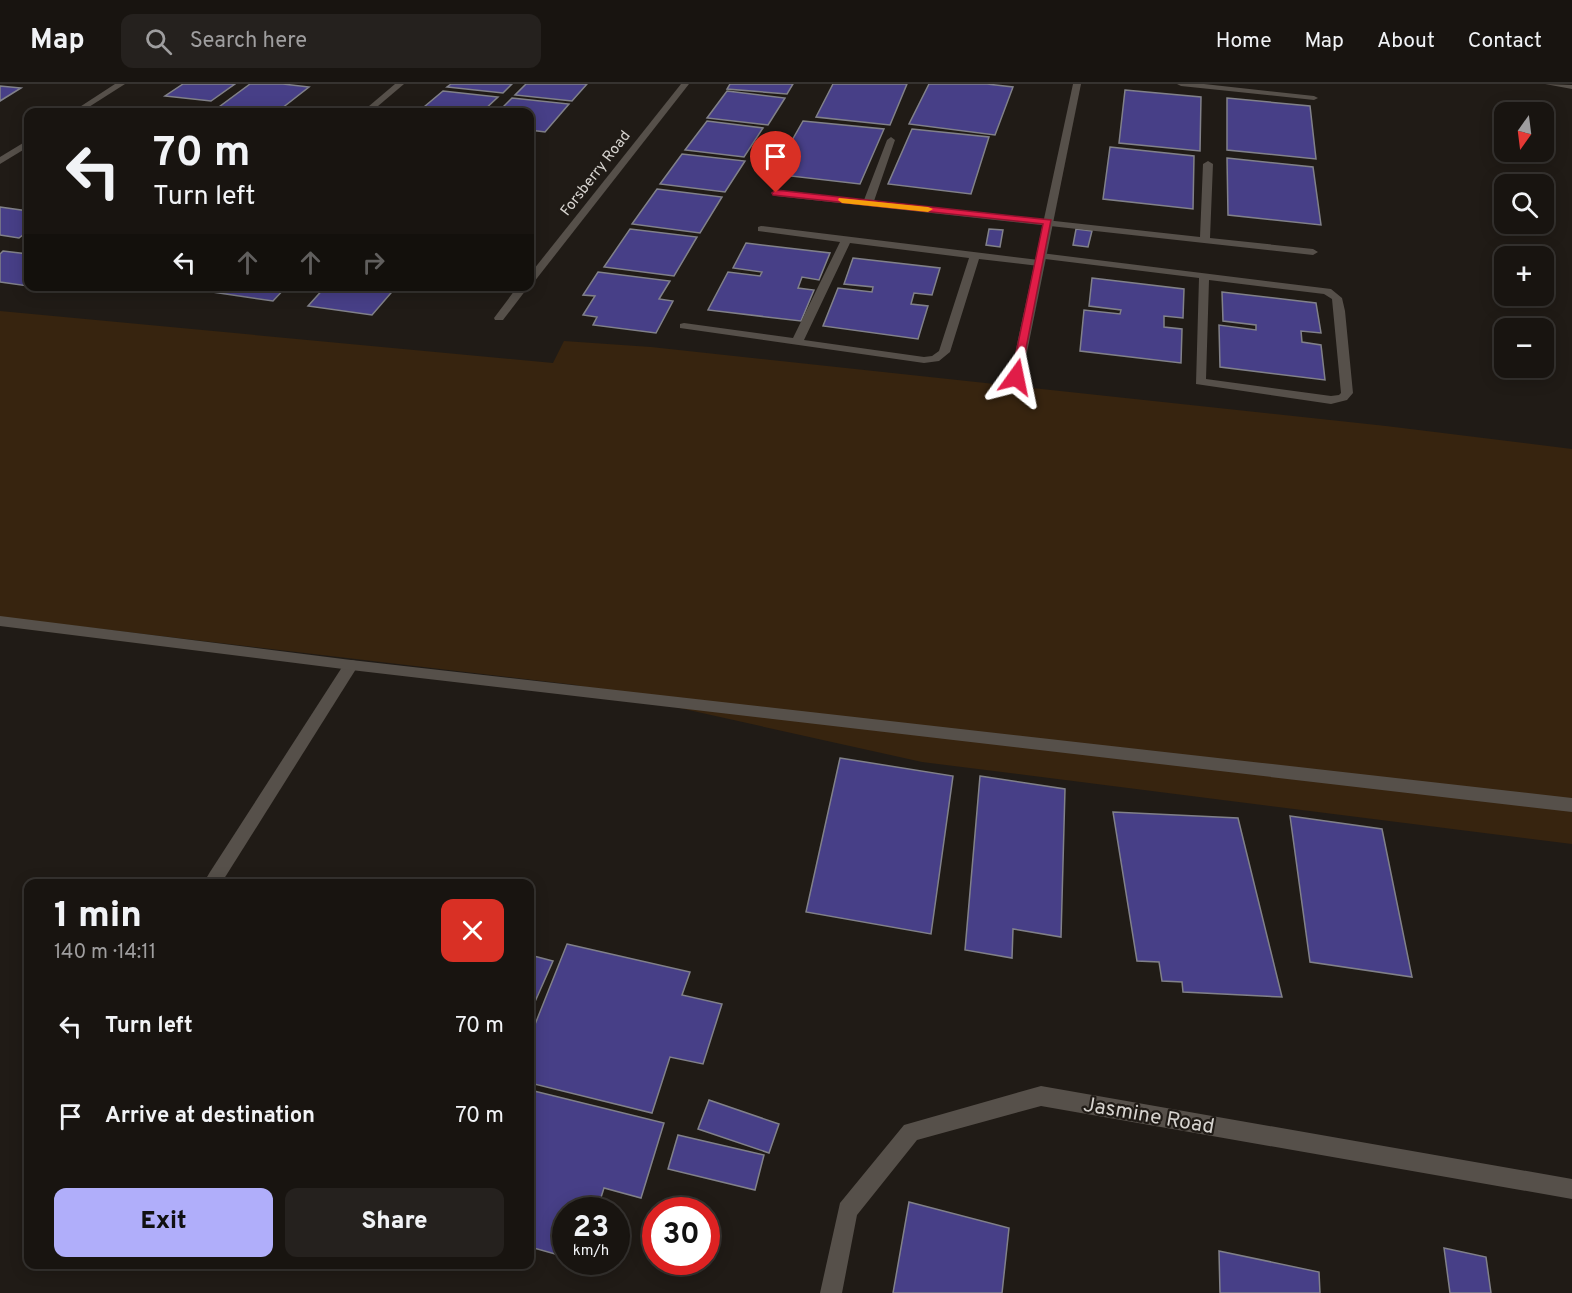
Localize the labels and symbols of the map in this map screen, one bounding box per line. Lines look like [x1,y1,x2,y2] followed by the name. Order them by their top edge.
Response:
[1494,102,1554,162] north arrow
[557,127,635,220] street label: Forsberry Road
[750,131,801,193] pin
[984,345,1048,409] position arrow
[1081,1092,1216,1141] street label: Jasmine Road
[642,1197,720,1275] speed limit sign: 30

